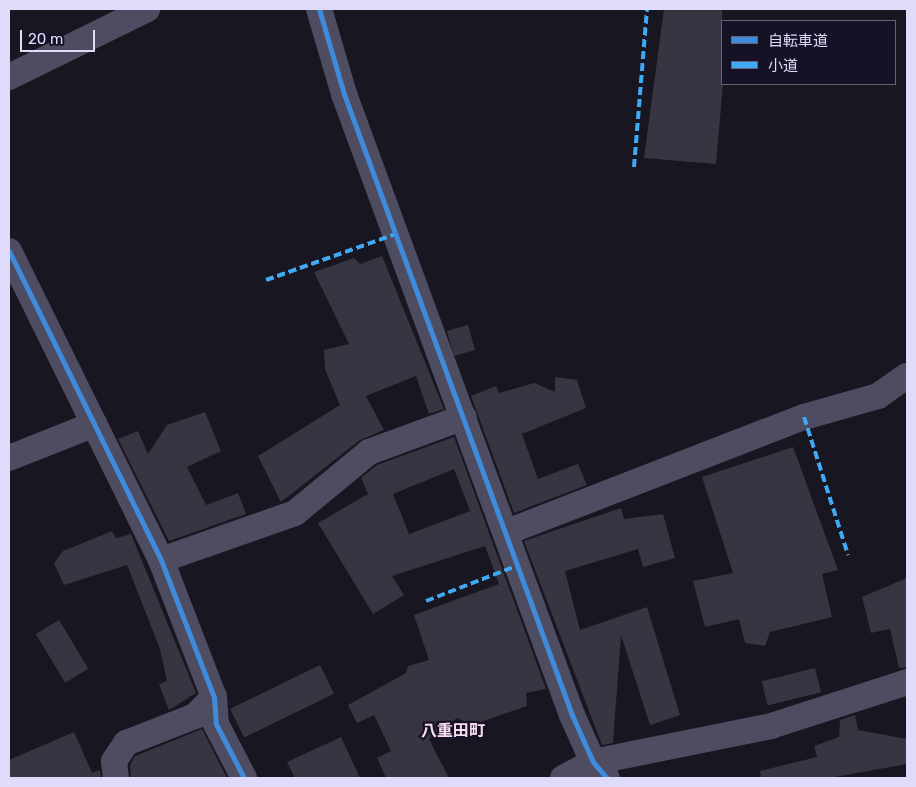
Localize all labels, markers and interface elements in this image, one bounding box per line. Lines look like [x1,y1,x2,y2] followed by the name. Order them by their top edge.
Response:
[22,20,98,52] scale bar
[721,20,896,85] legend
[28,30,63,48] text: 20 m
[768,32,828,50] text: 自転車道
[768,57,798,75] text: 小道
[421,721,485,741] district label: 八重田町

